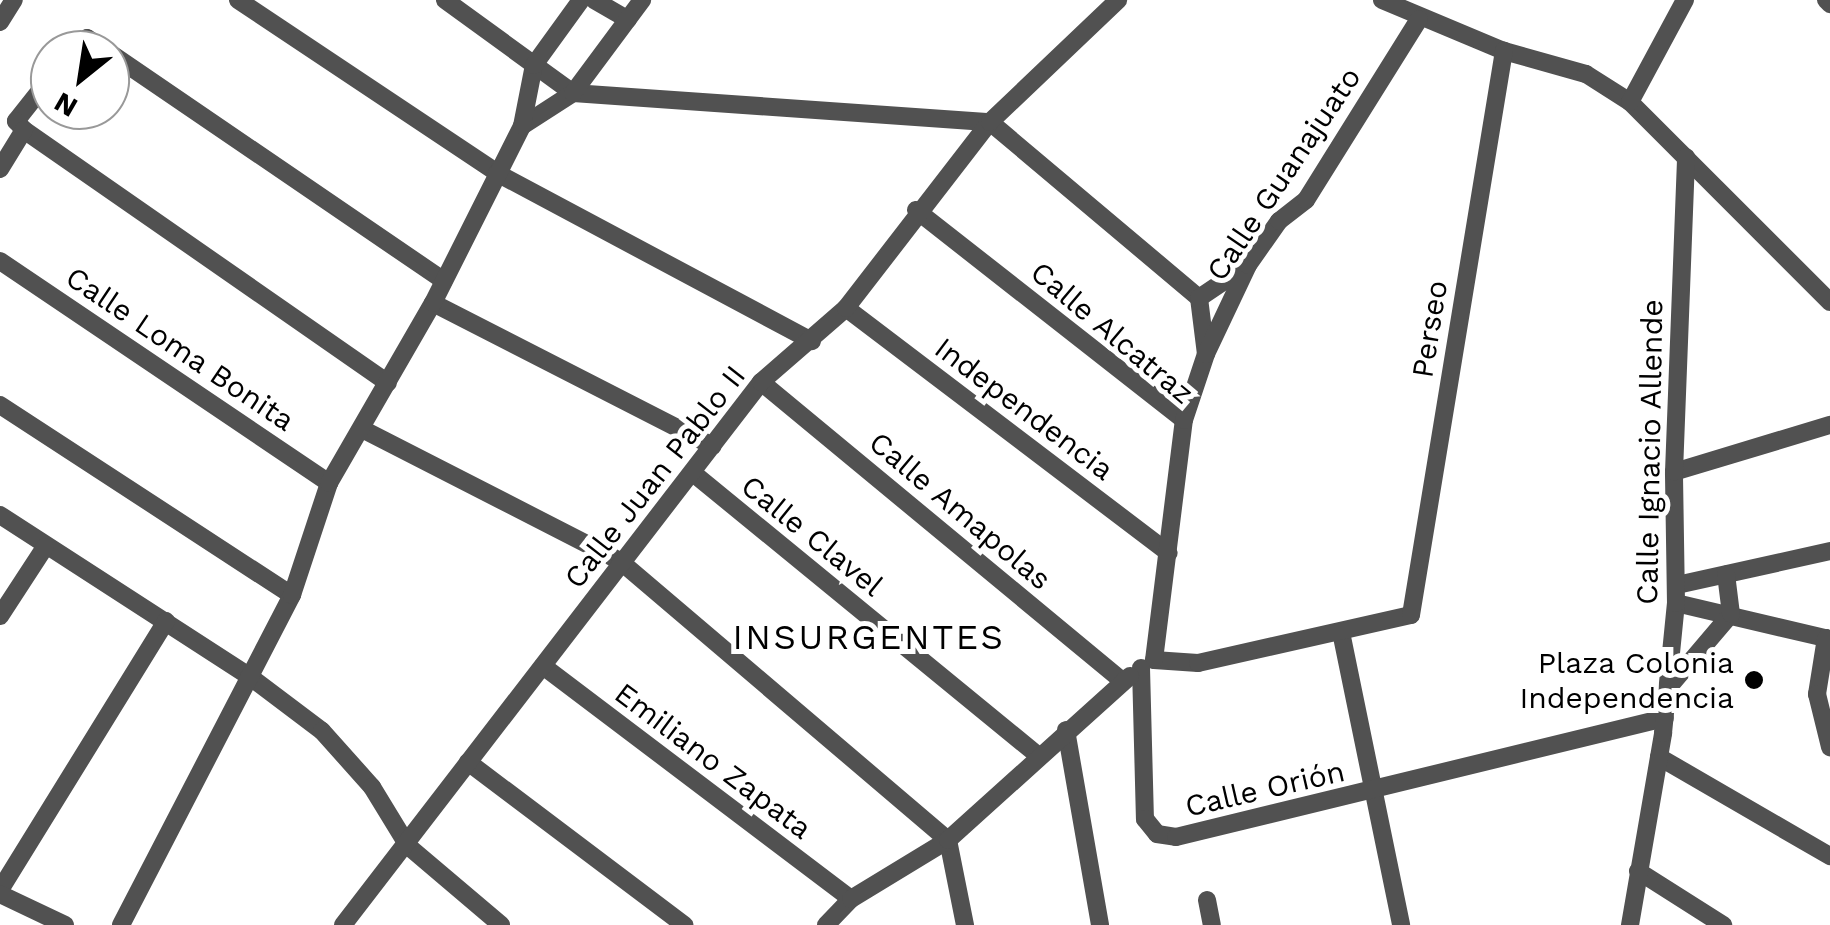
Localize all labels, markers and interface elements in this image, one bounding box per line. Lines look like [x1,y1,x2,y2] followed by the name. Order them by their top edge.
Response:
[30,30,130,130] north arrow
[1199,60,1369,288] street label: Calle Guanajuato
[49,85,83,124] text: N
[1023,254,1201,412] street label: Calle Alcatraz
[59,259,301,439] street label: Calle Loma Bonita
[1405,278,1455,380] street label: Perseo
[1629,298,1671,606] street label: Calle Ignacio Allende
[927,330,1121,488] street label: Independencia
[557,358,753,596] street label: Calle Juan Pablo II
[861,424,1059,598] street label: Calle Amapolas
[734,468,890,604] street label: Calle Clavel
[732,616,1006,658] district label: INSURGENTES
[1519,645,1734,716] place label: Plaza Colonia Independencia
[1743,669,1765,691] marker: Plaza Colonia Independencia
[607,675,819,847] street label: Emiliano Zapata
[1182,753,1348,825] street label: Calle Orión

